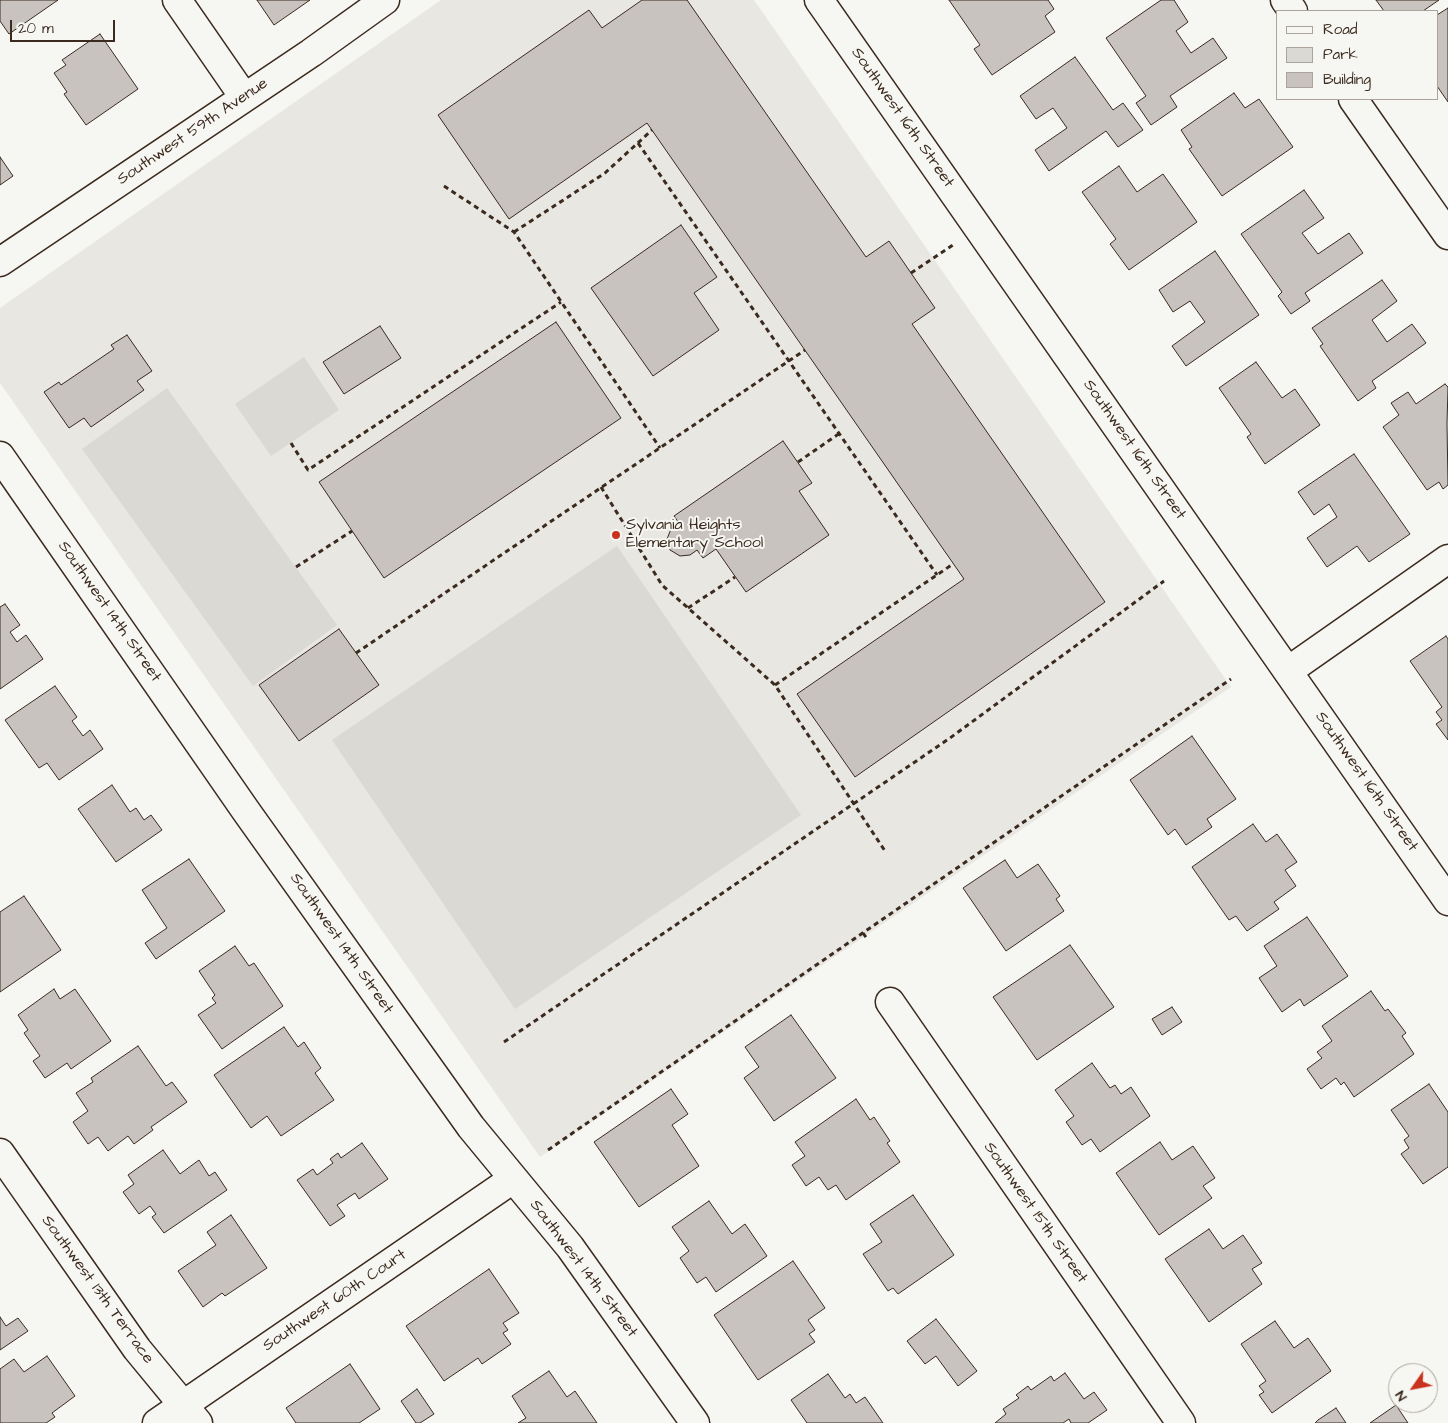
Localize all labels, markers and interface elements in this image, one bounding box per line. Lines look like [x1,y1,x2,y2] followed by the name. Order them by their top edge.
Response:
[12,10,118,42] scale bar
[1276,10,1438,100] legend
[18,18,54,39] text: 20 m
[1323,19,1357,40] text: Road
[846,44,958,192] street label: Southwest 16th Street
[1323,44,1358,65] text: Park
[1323,69,1371,90] text: Building
[114,74,272,190] street label: Southwest 59th Avenue
[1078,376,1190,524] street label: Southwest 16th Street
[626,516,763,554] place label: Sylvania Heights Elementary School
[610,529,622,541] marker: Sylvania Heights Elementary School
[53,538,165,686] street label: Southwest 14th Street
[1310,708,1422,856] street label: Southwest 16th Street
[285,870,397,1018] street label: Southwest 14th Street
[979,1139,1091,1287] street label: Southwest 15th Street
[525,1196,641,1342] street label: Southwest 14th Street
[37,1212,157,1368] street label: Southwest 13th Terrace
[260,1246,410,1356] street label: Southwest 60th Court
[1388,1363,1438,1413] north arrow
[1390,1386,1412,1405] text: N

